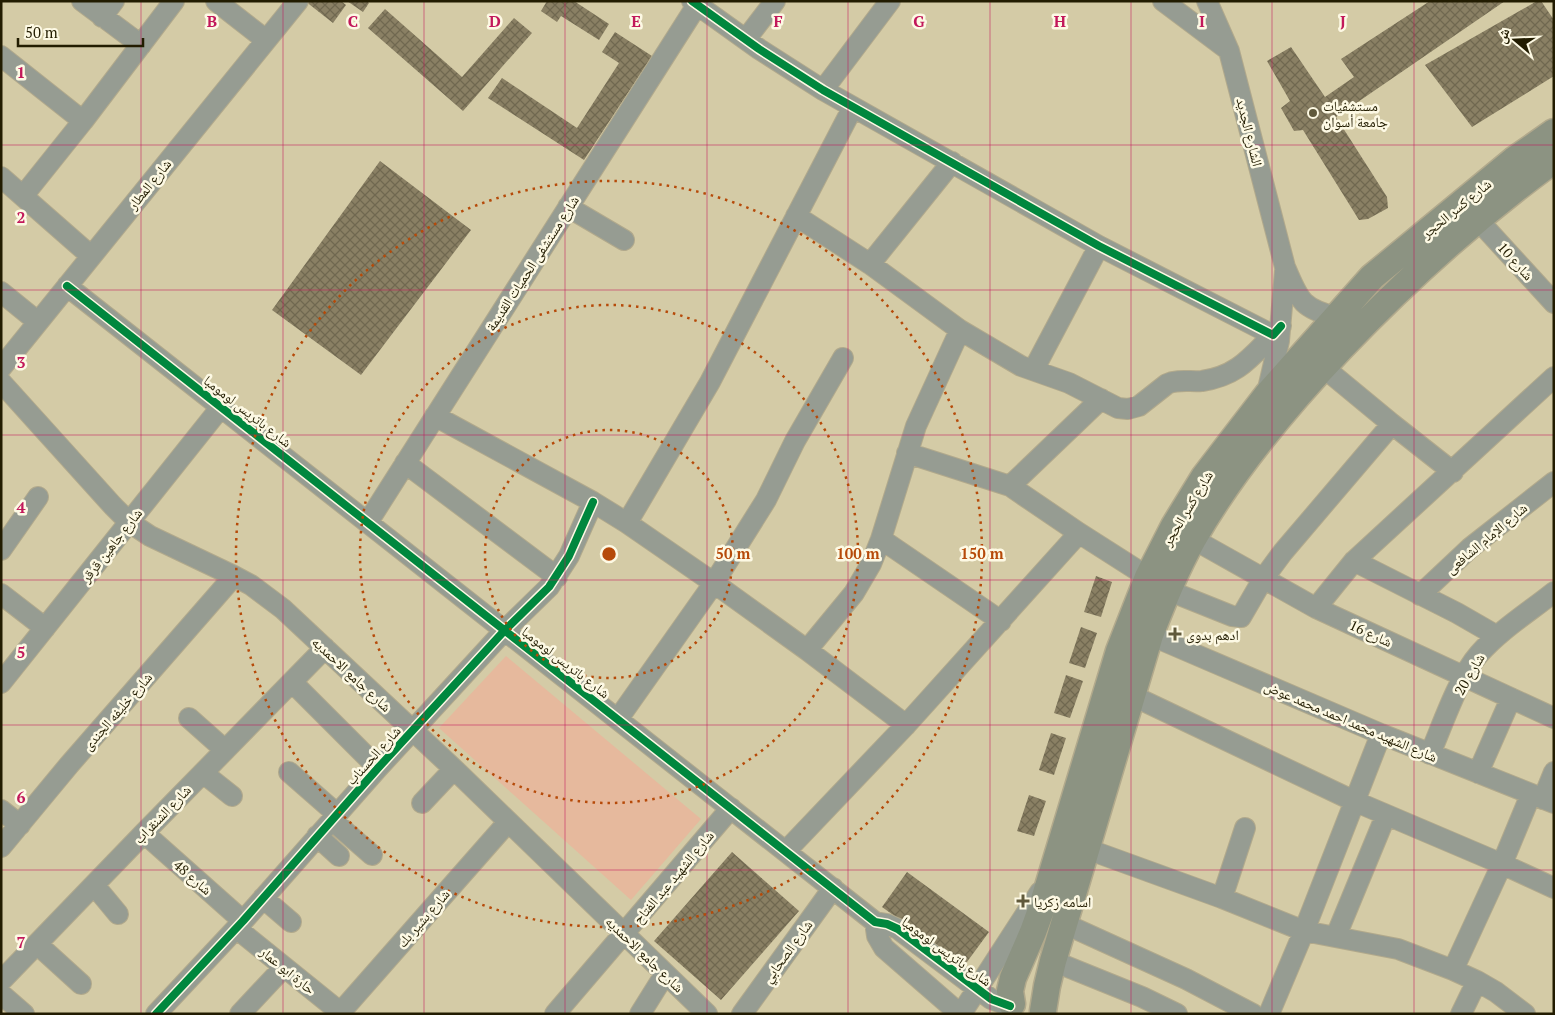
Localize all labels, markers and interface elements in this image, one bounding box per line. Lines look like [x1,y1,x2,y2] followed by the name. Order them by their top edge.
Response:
[207,10,217,32] text: B
[348,10,358,32] text: C
[489,10,501,32] text: D
[631,10,641,32] text: E
[773,10,783,32] text: F
[913,10,925,32] text: G
[1054,10,1066,32] text: H
[1199,10,1205,32] text: I
[1340,10,1346,32] text: J
[18,15,142,47] scale bar
[1490,15,1540,65] north arrow
[25,22,58,42] text: 50 m
[1491,25,1514,46] text: ش
[16,61,26,83] text: 1
[1231,96,1268,169] street label: الشارع الجديد
[1323,96,1388,131] place label: مستشفيات جامعة أسوان
[1307,107,1319,119] marker: مستشفيات جامعة أسوان
[122,155,176,215] street label: شارع المطار
[1416,174,1496,243] street label: شارع كسر الحجر
[481,192,584,335] street label: شارع مستشفى الحميات القديمة
[16,206,26,228] text: 2
[1493,238,1538,285] street label: شارع 10
[16,351,26,373] text: 3
[199,371,296,452] street label: شارع باتريس لومومبا
[1157,467,1218,551] street label: شارع كسر الحجر
[16,496,26,518] text: 4
[1441,498,1532,579] street label: شارع الإمام الشافعى
[75,504,147,587] street label: شارع جاهين قرقر
[716,543,751,563] text: 50 m
[836,543,880,563] text: 100 m
[960,543,1004,563] text: 150 m
[600,545,618,563] centre of rings
[1346,615,1395,652] street label: شارع 16
[517,622,614,703] street label: شارع باتريس لومومبا
[1186,625,1239,645] place label: ادهم بدوى
[1168,627,1182,641] marker: ادهم بدوى
[308,632,396,716] street label: شارع جامع الاحمديه
[16,641,26,663] text: 5
[1450,650,1489,699] street label: شارع 20
[78,668,157,755] street label: شارع خليفه الجندى
[1261,676,1440,767] street label: شارع الشهيد محمد احمد محمد عوض
[341,721,405,789] street label: شارع الحسناب
[129,780,196,848] street label: شارع الشنقراب
[16,786,26,808] text: 6
[628,826,718,928] street label: شارع الشهيد عبد الفتاح
[169,855,216,900] street label: شارع 48
[392,885,454,952] street label: شارع بشير بك
[1034,892,1091,911] place label: اسامه زكريا
[1016,894,1030,908] marker: اسامه زكريا
[601,912,688,997] street label: شارع جامع الاحمديه
[898,912,996,991] street label: شارع باتريس لومومبا
[758,916,818,988] street label: شارع الصحابي
[16,931,26,953] text: 7
[256,941,320,998] street label: حارة ابو عمار

